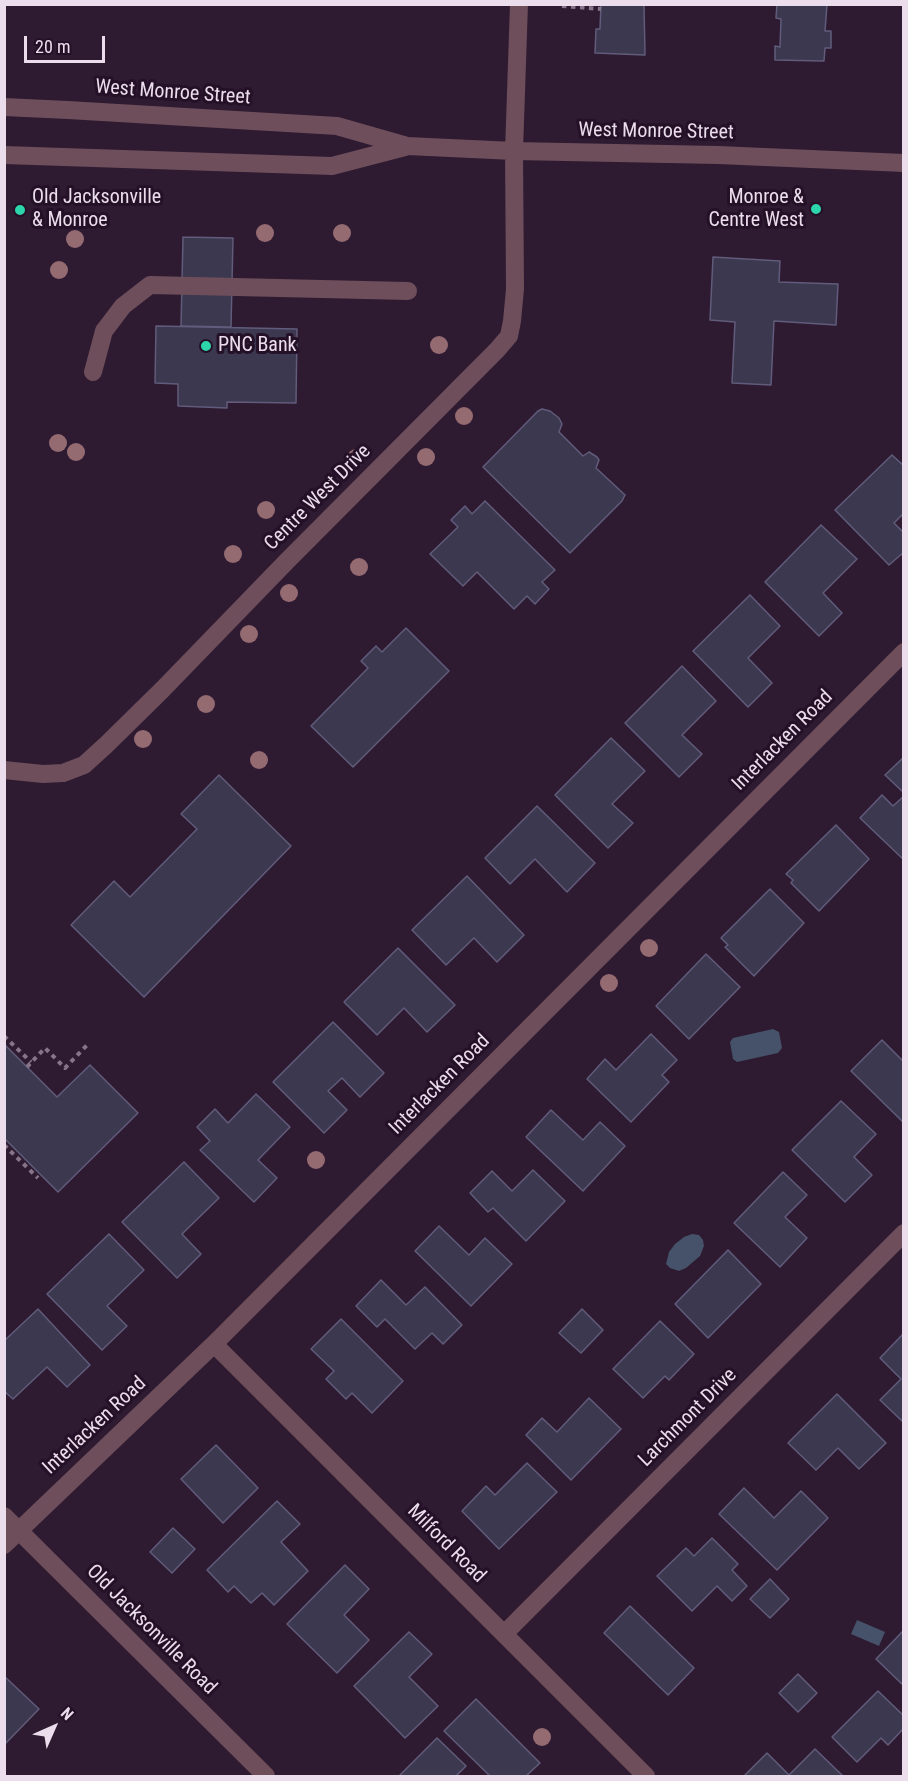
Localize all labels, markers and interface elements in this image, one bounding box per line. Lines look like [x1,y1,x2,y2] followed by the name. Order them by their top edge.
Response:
[27,24,108,62] scale bar
[35,36,70,57] text: 20 m
[95,76,251,110] street label: West Monroe Street
[578,119,734,145] street label: West Monroe Street
[32,186,161,233] place label: Old Jacksonville & Monroe
[708,186,804,233] place label: Monroe & Centre West
[809,202,823,216] marker: Monroe & Centre West
[13,203,27,217] marker: Old Jacksonville & Monroe
[218,334,297,358] place label: PNC Bank
[199,339,213,353] marker: PNC Bank
[260,440,376,556] street label: Centre West Drive
[728,686,838,796] street label: Interlacken Road
[385,1030,495,1140] street label: Interlacken Road
[634,1364,742,1472] street label: Larchmont Drive
[39,1372,151,1480] street label: Interlacken Road
[402,1500,490,1588] street label: Milford Road
[81,1560,221,1700] street label: Old Jacksonville Road
[24,1697,84,1757] north arrow
[57,1704,77,1724] text: N

